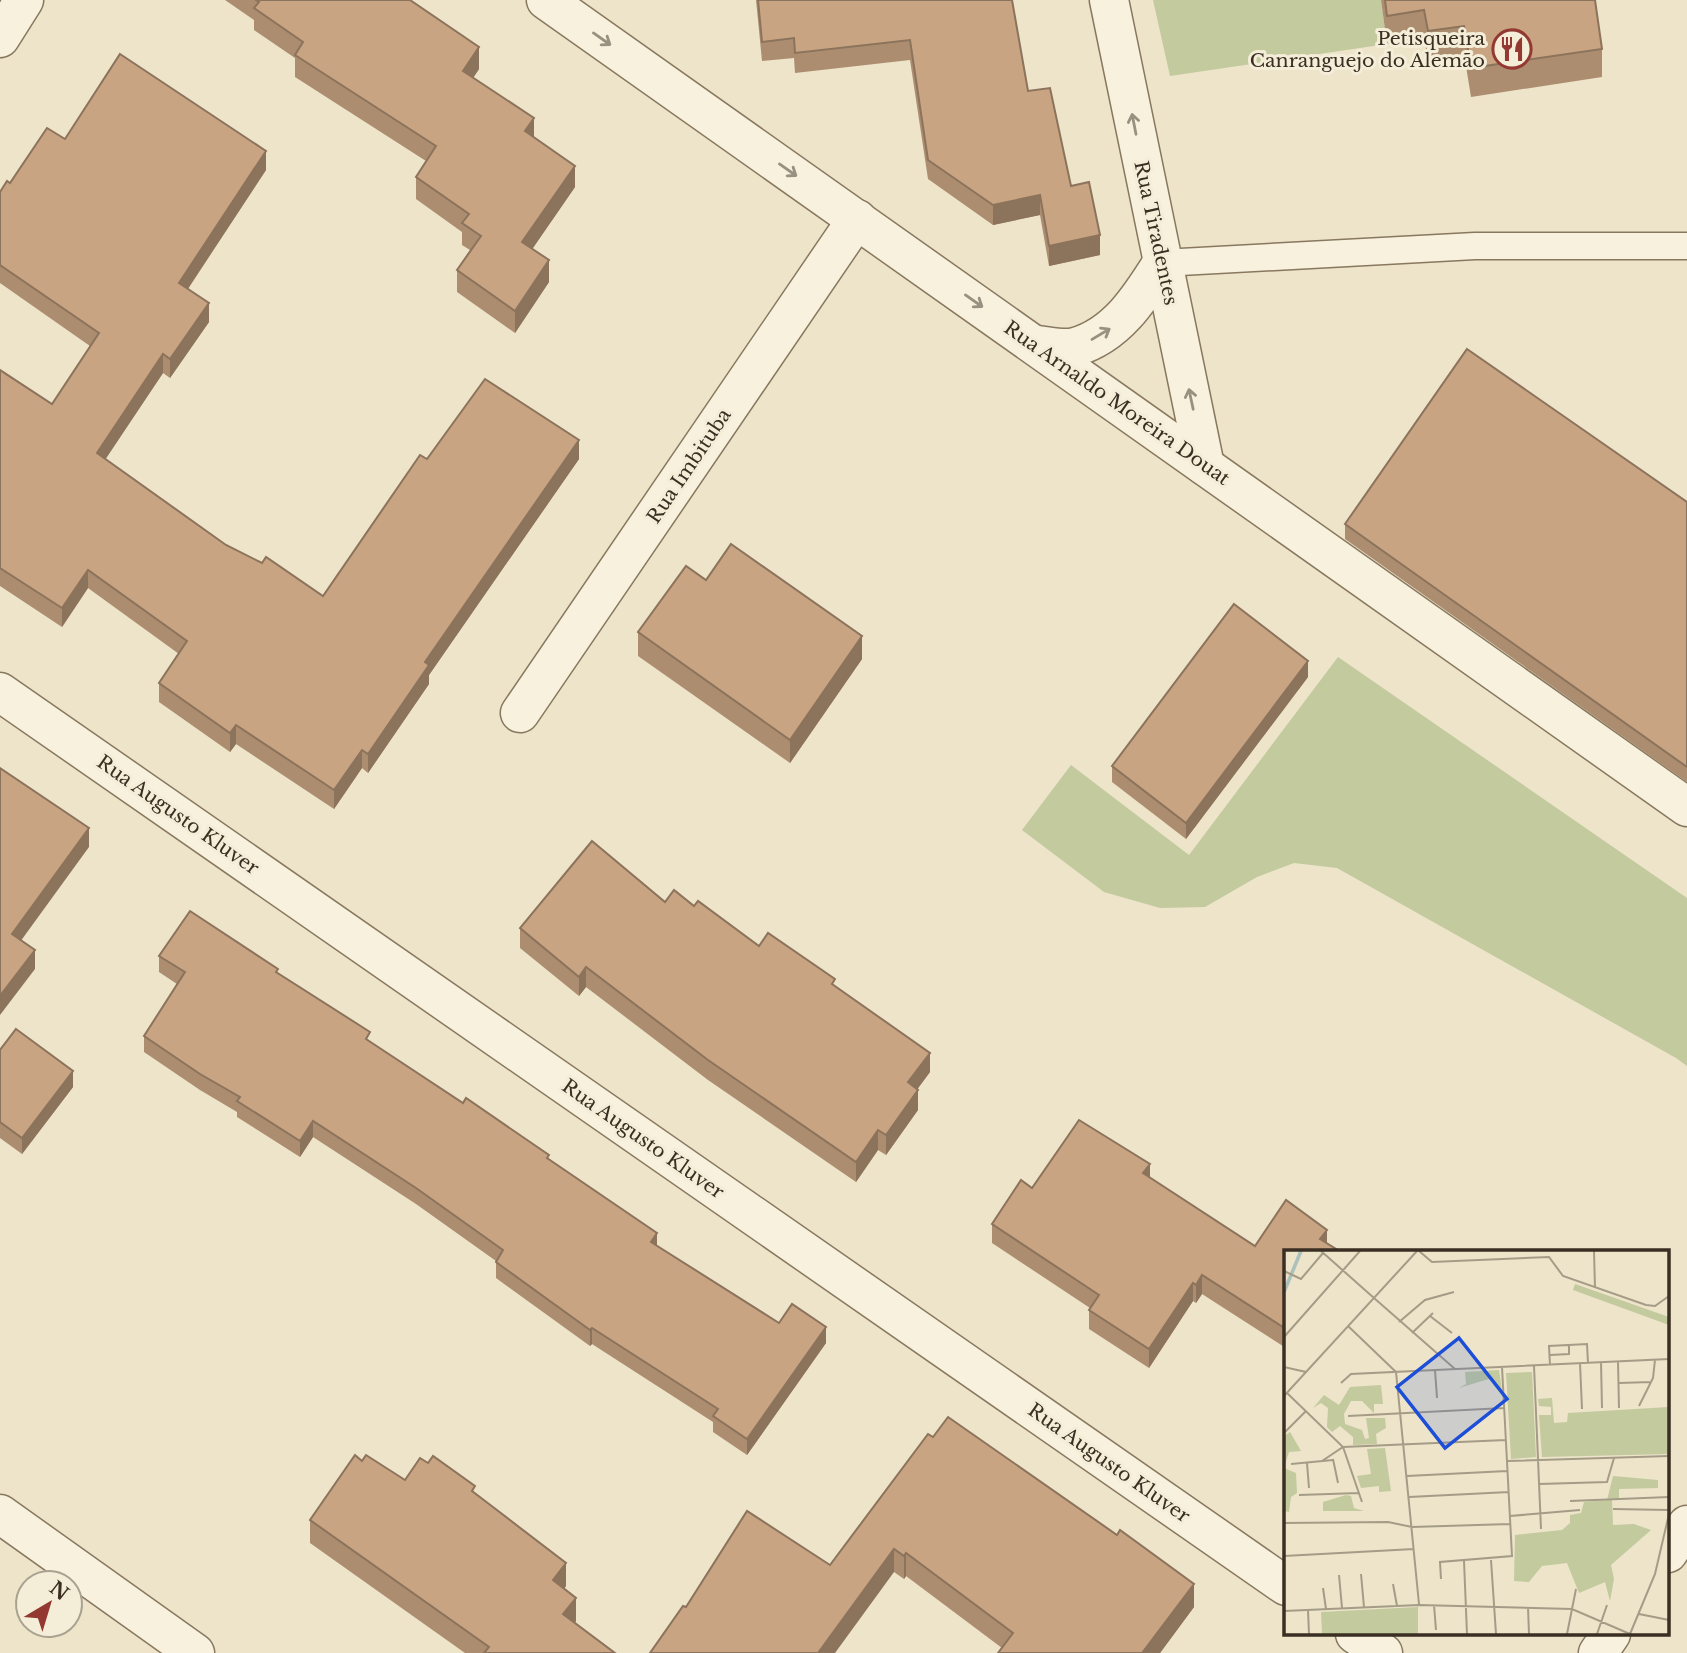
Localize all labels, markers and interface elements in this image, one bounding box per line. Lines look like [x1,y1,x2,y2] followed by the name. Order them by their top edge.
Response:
[1250,27,1485,72] place label: Petisqueira Canranguejo do Alemão
[1491,28,1533,70] restaurant icon: Petisqueira Canranguejo do Alemão
[592,32,611,46] one-way arrow
[1126,113,1140,136] one-way arrow
[1129,159,1183,307] street label: Rua Tiradentes
[778,163,797,177] one-way arrow
[964,294,983,308] one-way arrow
[1000,316,1235,490] street label: Rua Arnaldo Moreira Douat
[1091,327,1111,341] one-way arrow
[1184,388,1197,411] one-way arrow
[642,404,736,528] street label: Rua Imbituba
[93,750,263,880] street label: Rua Augusto Kluver
[558,1074,728,1204] street label: Rua Augusto Kluver
[1284,1250,1670,1636] inset map
[1024,1398,1194,1528] street label: Rua Augusto Kluver
[14,1569,84,1639] north arrow
[45,1576,73,1606] text: N

